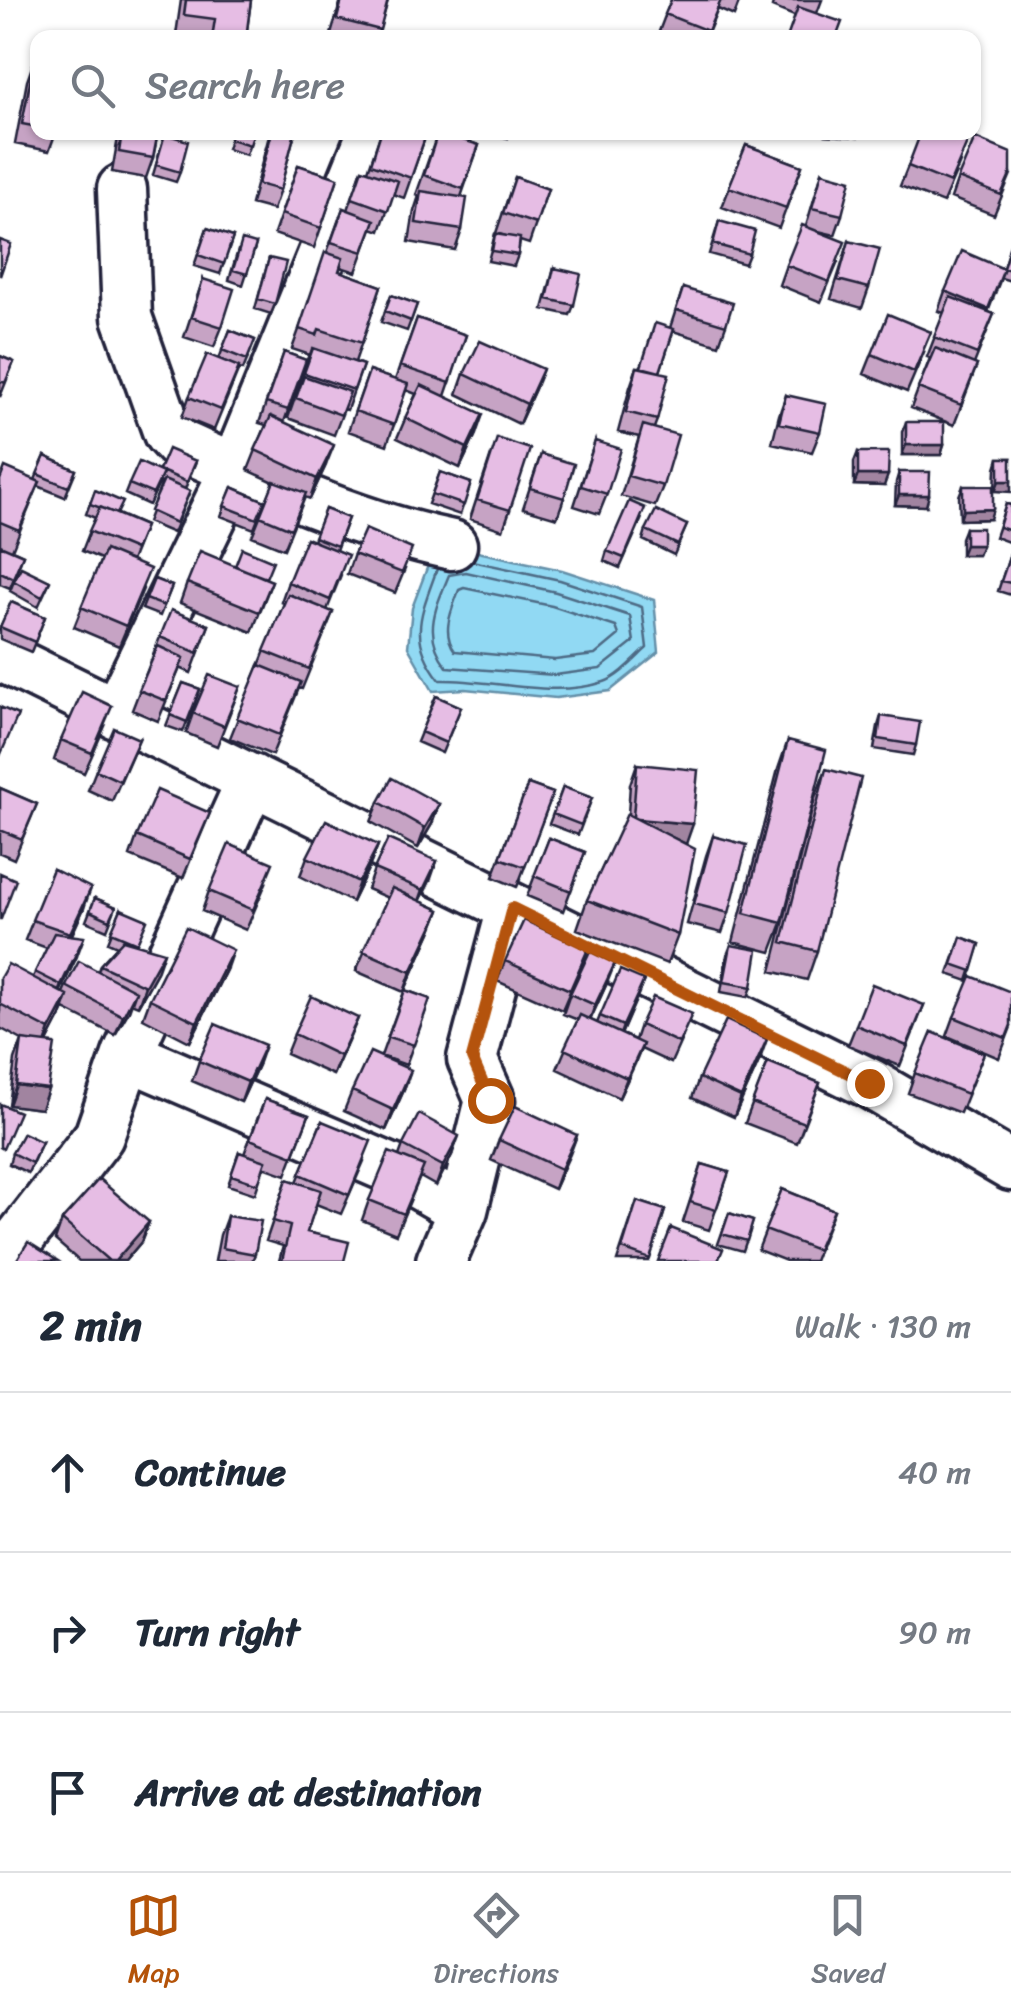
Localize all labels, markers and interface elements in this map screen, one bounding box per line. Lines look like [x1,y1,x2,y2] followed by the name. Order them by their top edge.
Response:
[30,30,981,140] search box
[145,52,345,119] text: Search here
[65,58,120,113] icon: search
[847,1061,893,1107] route end
[468,1078,514,1124] route start
[40,1289,142,1363] text: 2 min
[795,1298,971,1355] text: Walk · 130 m
[135,1439,286,1506] text: Continue
[898,1444,971,1501] text: 40 m
[40,1445,95,1500] icon: ahead
[135,1599,300,1666] text: Turn right
[898,1604,971,1661] text: 90 m
[40,1605,95,1660] icon: right
[135,1759,482,1826] text: Arrive at destination
[40,1765,95,1820] icon: arrive
[126,1888,181,1997] tab: Map
[433,1888,559,1997] tab: Directions
[811,1888,885,1997] tab: Saved

